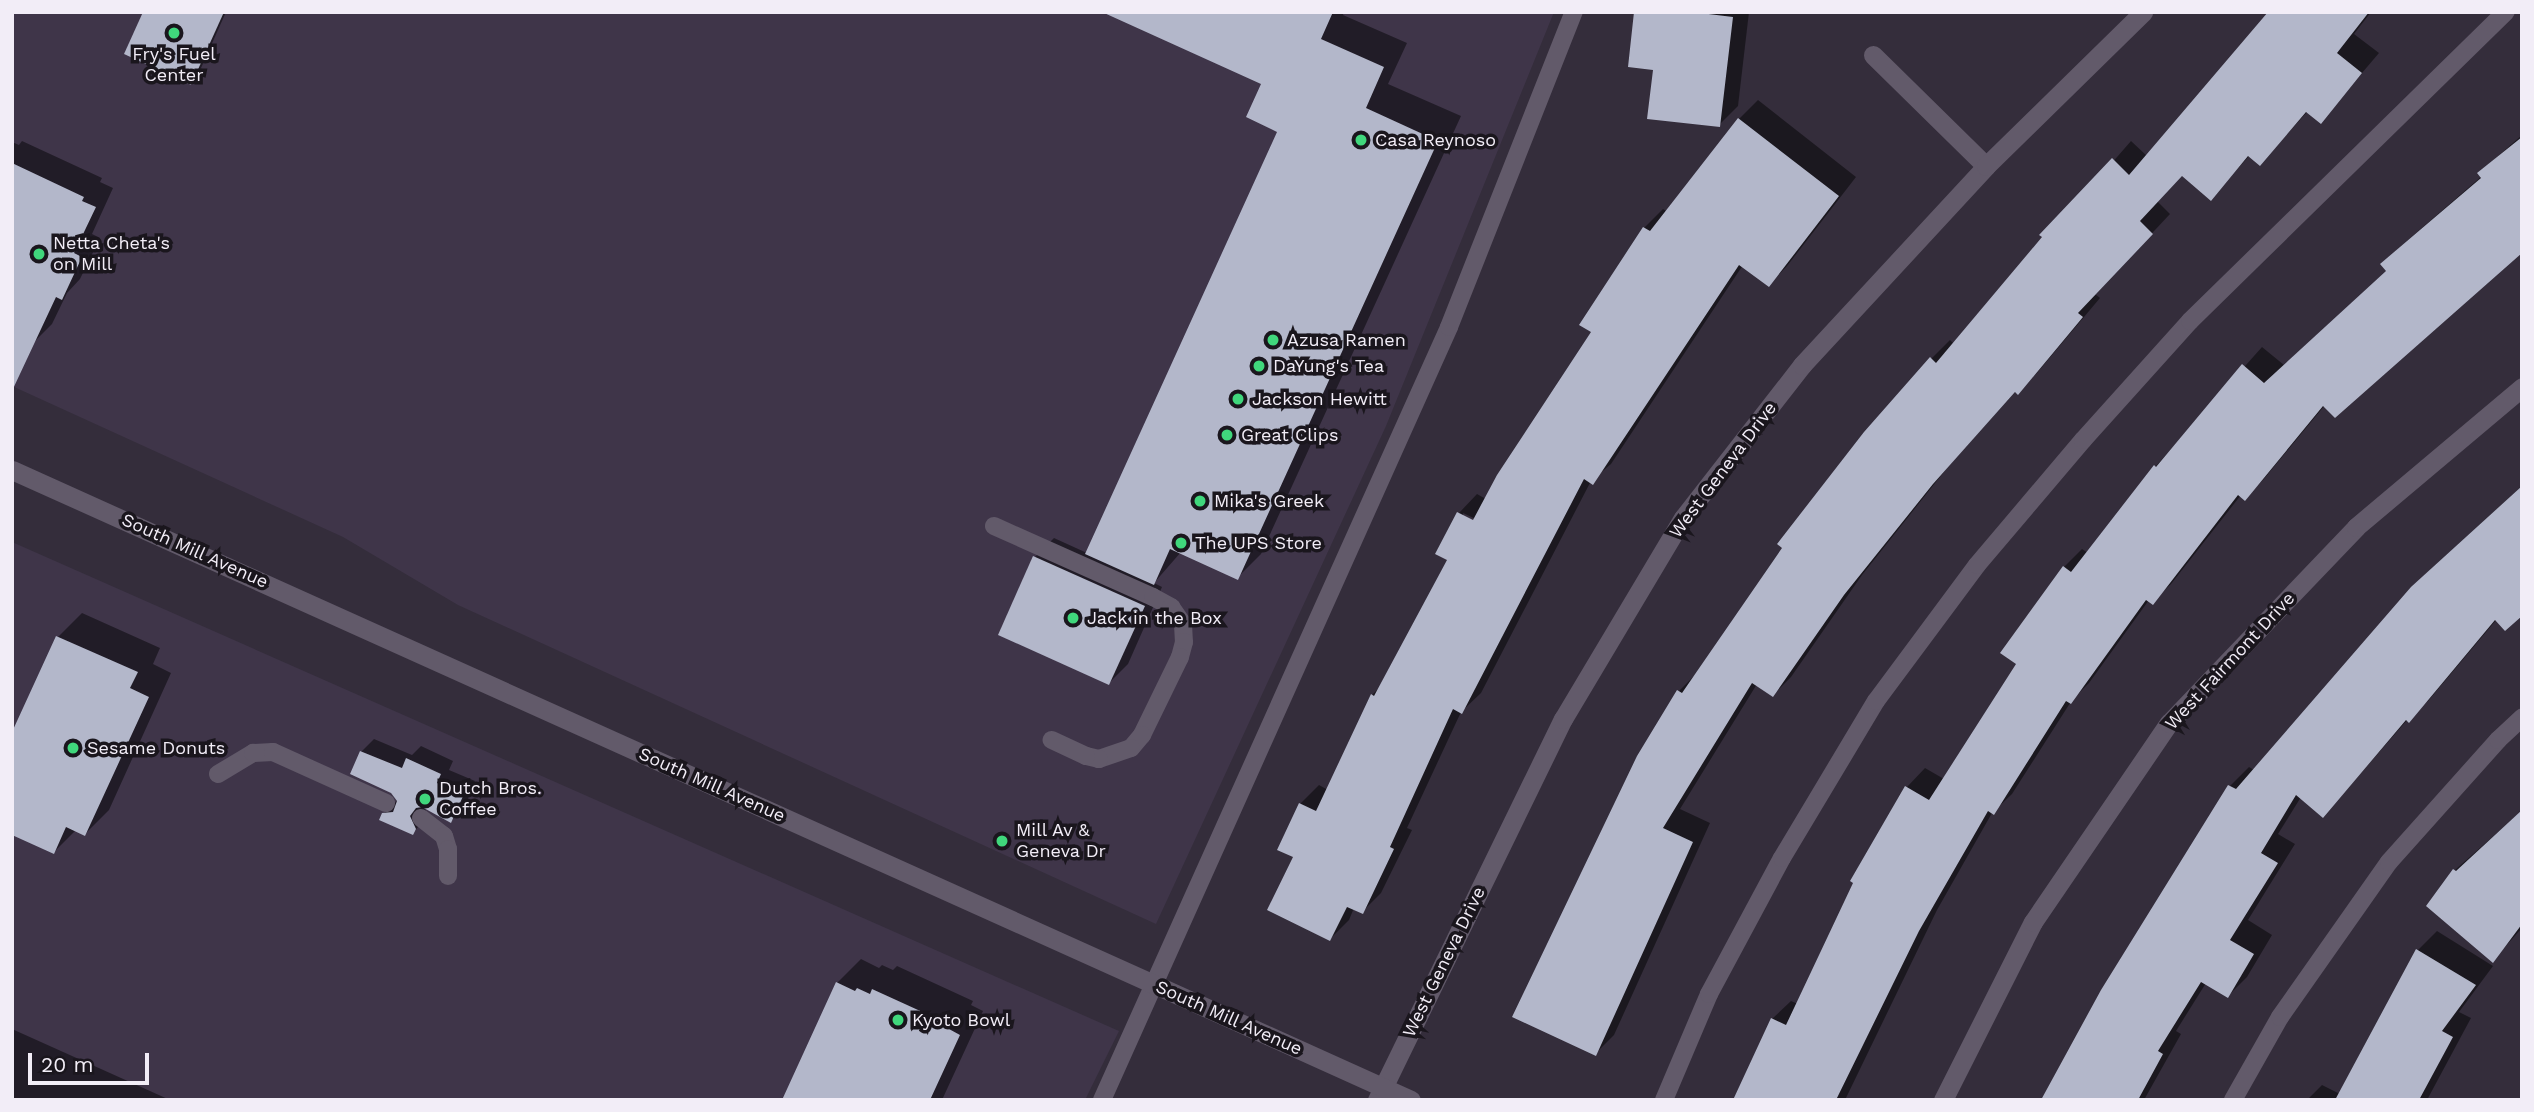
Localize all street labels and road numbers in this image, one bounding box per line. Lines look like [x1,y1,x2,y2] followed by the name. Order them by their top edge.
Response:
[1665,398,1781,542] street label: West Geneva Drive
[118,509,272,593] street label: South Mill Avenue
[2161,588,2299,734] street label: West Fairmont Drive
[635,743,789,827] street label: South Mill Avenue
[1398,883,1490,1041] street label: West Geneva Drive
[1152,976,1306,1060] street label: South Mill Avenue

